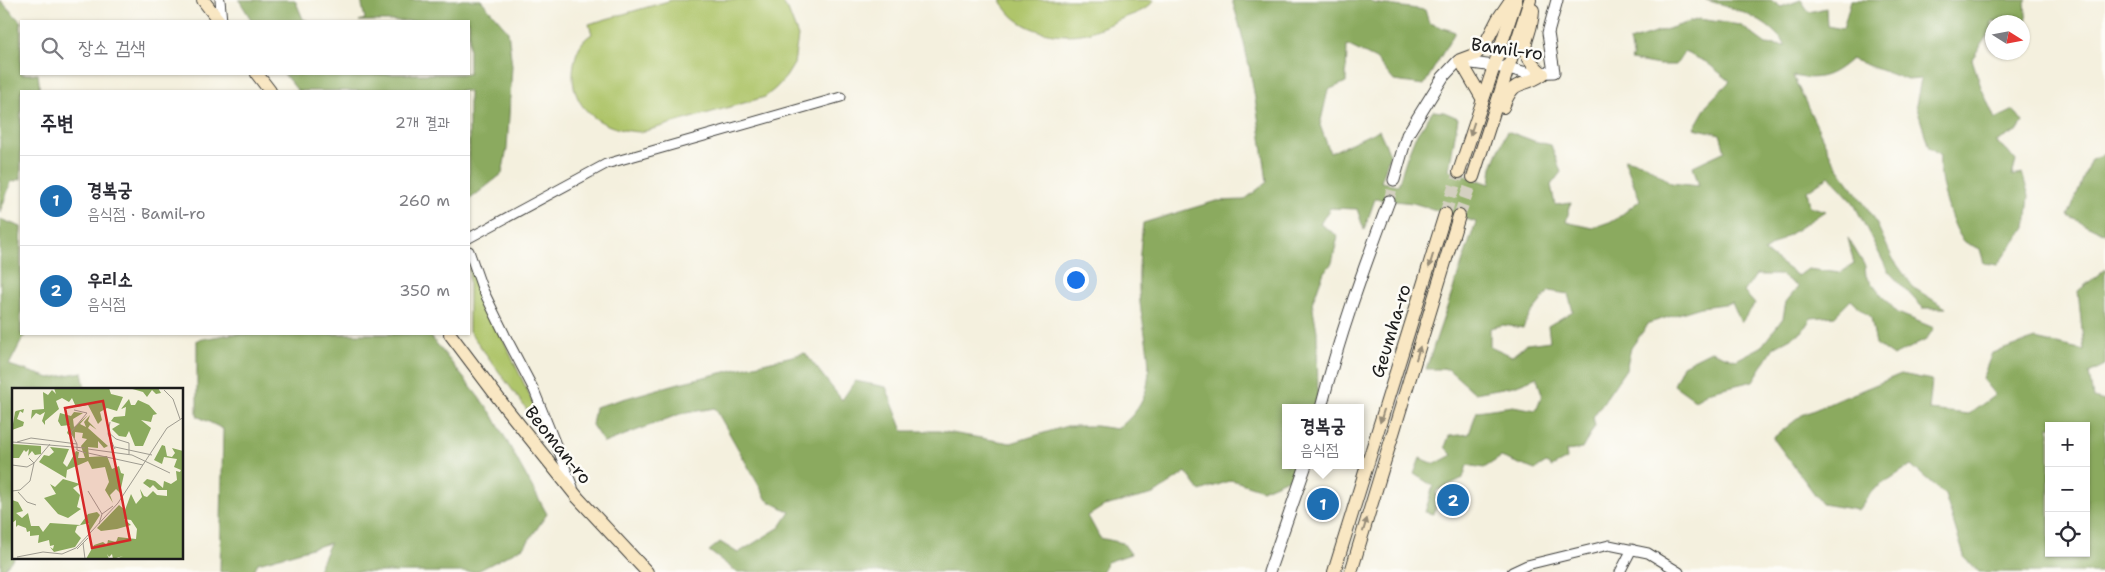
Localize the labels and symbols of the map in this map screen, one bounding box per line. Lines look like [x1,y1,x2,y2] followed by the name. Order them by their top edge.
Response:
[1985,15,2030,60] north arrow
[1469,32,1545,66] street label: Bamil-ro
[1468,122,1476,137] one-way arrow
[1426,254,1434,269] one-way arrow
[1063,267,1089,293] your location
[1365,281,1417,381] street label: Geumha-ro
[1414,346,1422,361] one-way arrow
[12,388,184,560] inset map
[519,401,597,489] street label: Beoman-ro
[1378,409,1386,424] one-way arrow
[1437,481,1469,519] pin: 2
[1307,485,1339,523] pin: 1
[1362,518,1370,533] one-way arrow

